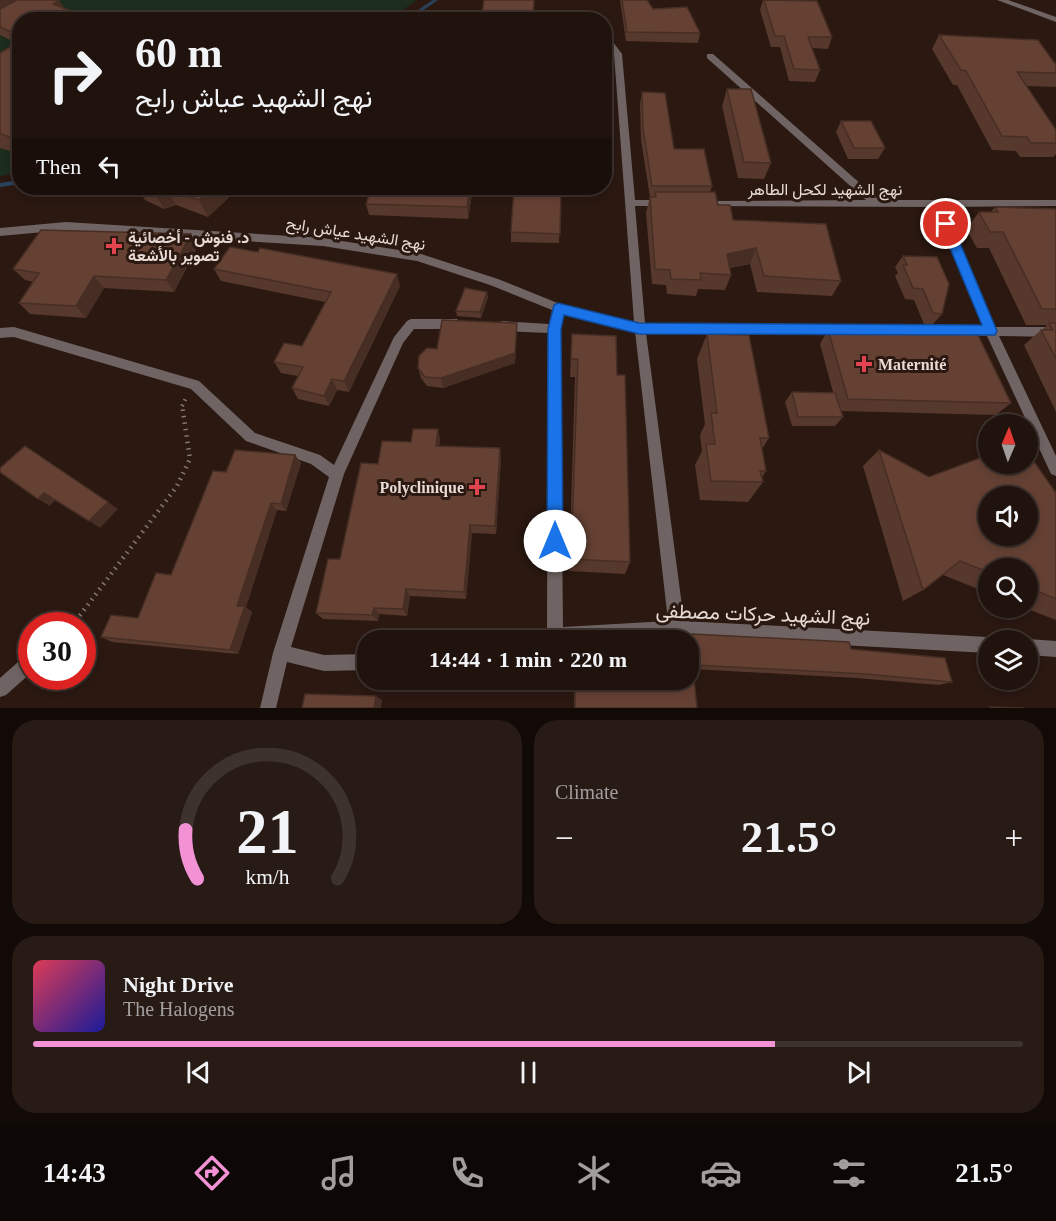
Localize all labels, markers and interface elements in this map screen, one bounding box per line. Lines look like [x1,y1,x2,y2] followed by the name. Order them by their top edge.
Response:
[135,30,223,76] text: 60 m
[36,36,114,114] icon: right
[135,83,372,113] text: نهج الشهيد عياش رابح
[93,150,126,183] icon: left
[36,154,81,179] text: Then
[747,181,902,201] street label: نهج الشهيد لكحل الطاهر
[920,198,971,249] pin
[929,207,962,240] icon: arrive
[285,214,427,256] street label: نهج الشهيد عياش رابح
[128,229,249,266] place label: د. فنوش - أخصائية تصوير بالأشعة
[105,237,123,255] marker: د. فنوش - أخصائية تصوير بالأشعة
[855,355,873,373] marker: Maternité
[878,356,946,373] place label: Maternité
[978,414,1038,474] north arrow
[978,414,1038,690] map controls
[468,478,486,496] marker: Polyclinique
[380,479,464,497] place label: Polyclinique
[978,486,1038,546] button: sound
[523,509,587,573] position arrow
[978,558,1038,618] button: search
[655,599,871,632] street label: نهج الشهيد حركات مصطفى
[18,612,96,690] speed limit sign: 30
[978,630,1038,690] button: layers
[429,647,627,672] text: 14:44 · 1 min · 220 m
[555,781,618,803] text: Climate
[236,797,298,866] text: 21
[741,812,837,862] text: 21.5°
[555,820,574,856] text: −
[1004,820,1023,856] text: +
[245,865,289,889] text: km/h
[123,972,234,997] text: Night Drive
[123,998,235,1020] text: The Halogens
[182,1056,215,1089] icon: previous
[512,1056,545,1089] icon: pause
[842,1056,875,1089] icon: next
[191,1152,233,1194] icon: directions
[318,1152,360,1194] icon: music
[446,1152,488,1194] icon: phone
[573,1152,615,1194] icon: climate
[700,1152,742,1194] icon: car
[828,1152,870,1194] icon: filters
[43,1158,106,1188] text: 14:43
[955,1158,1013,1188] text: 21.5°

